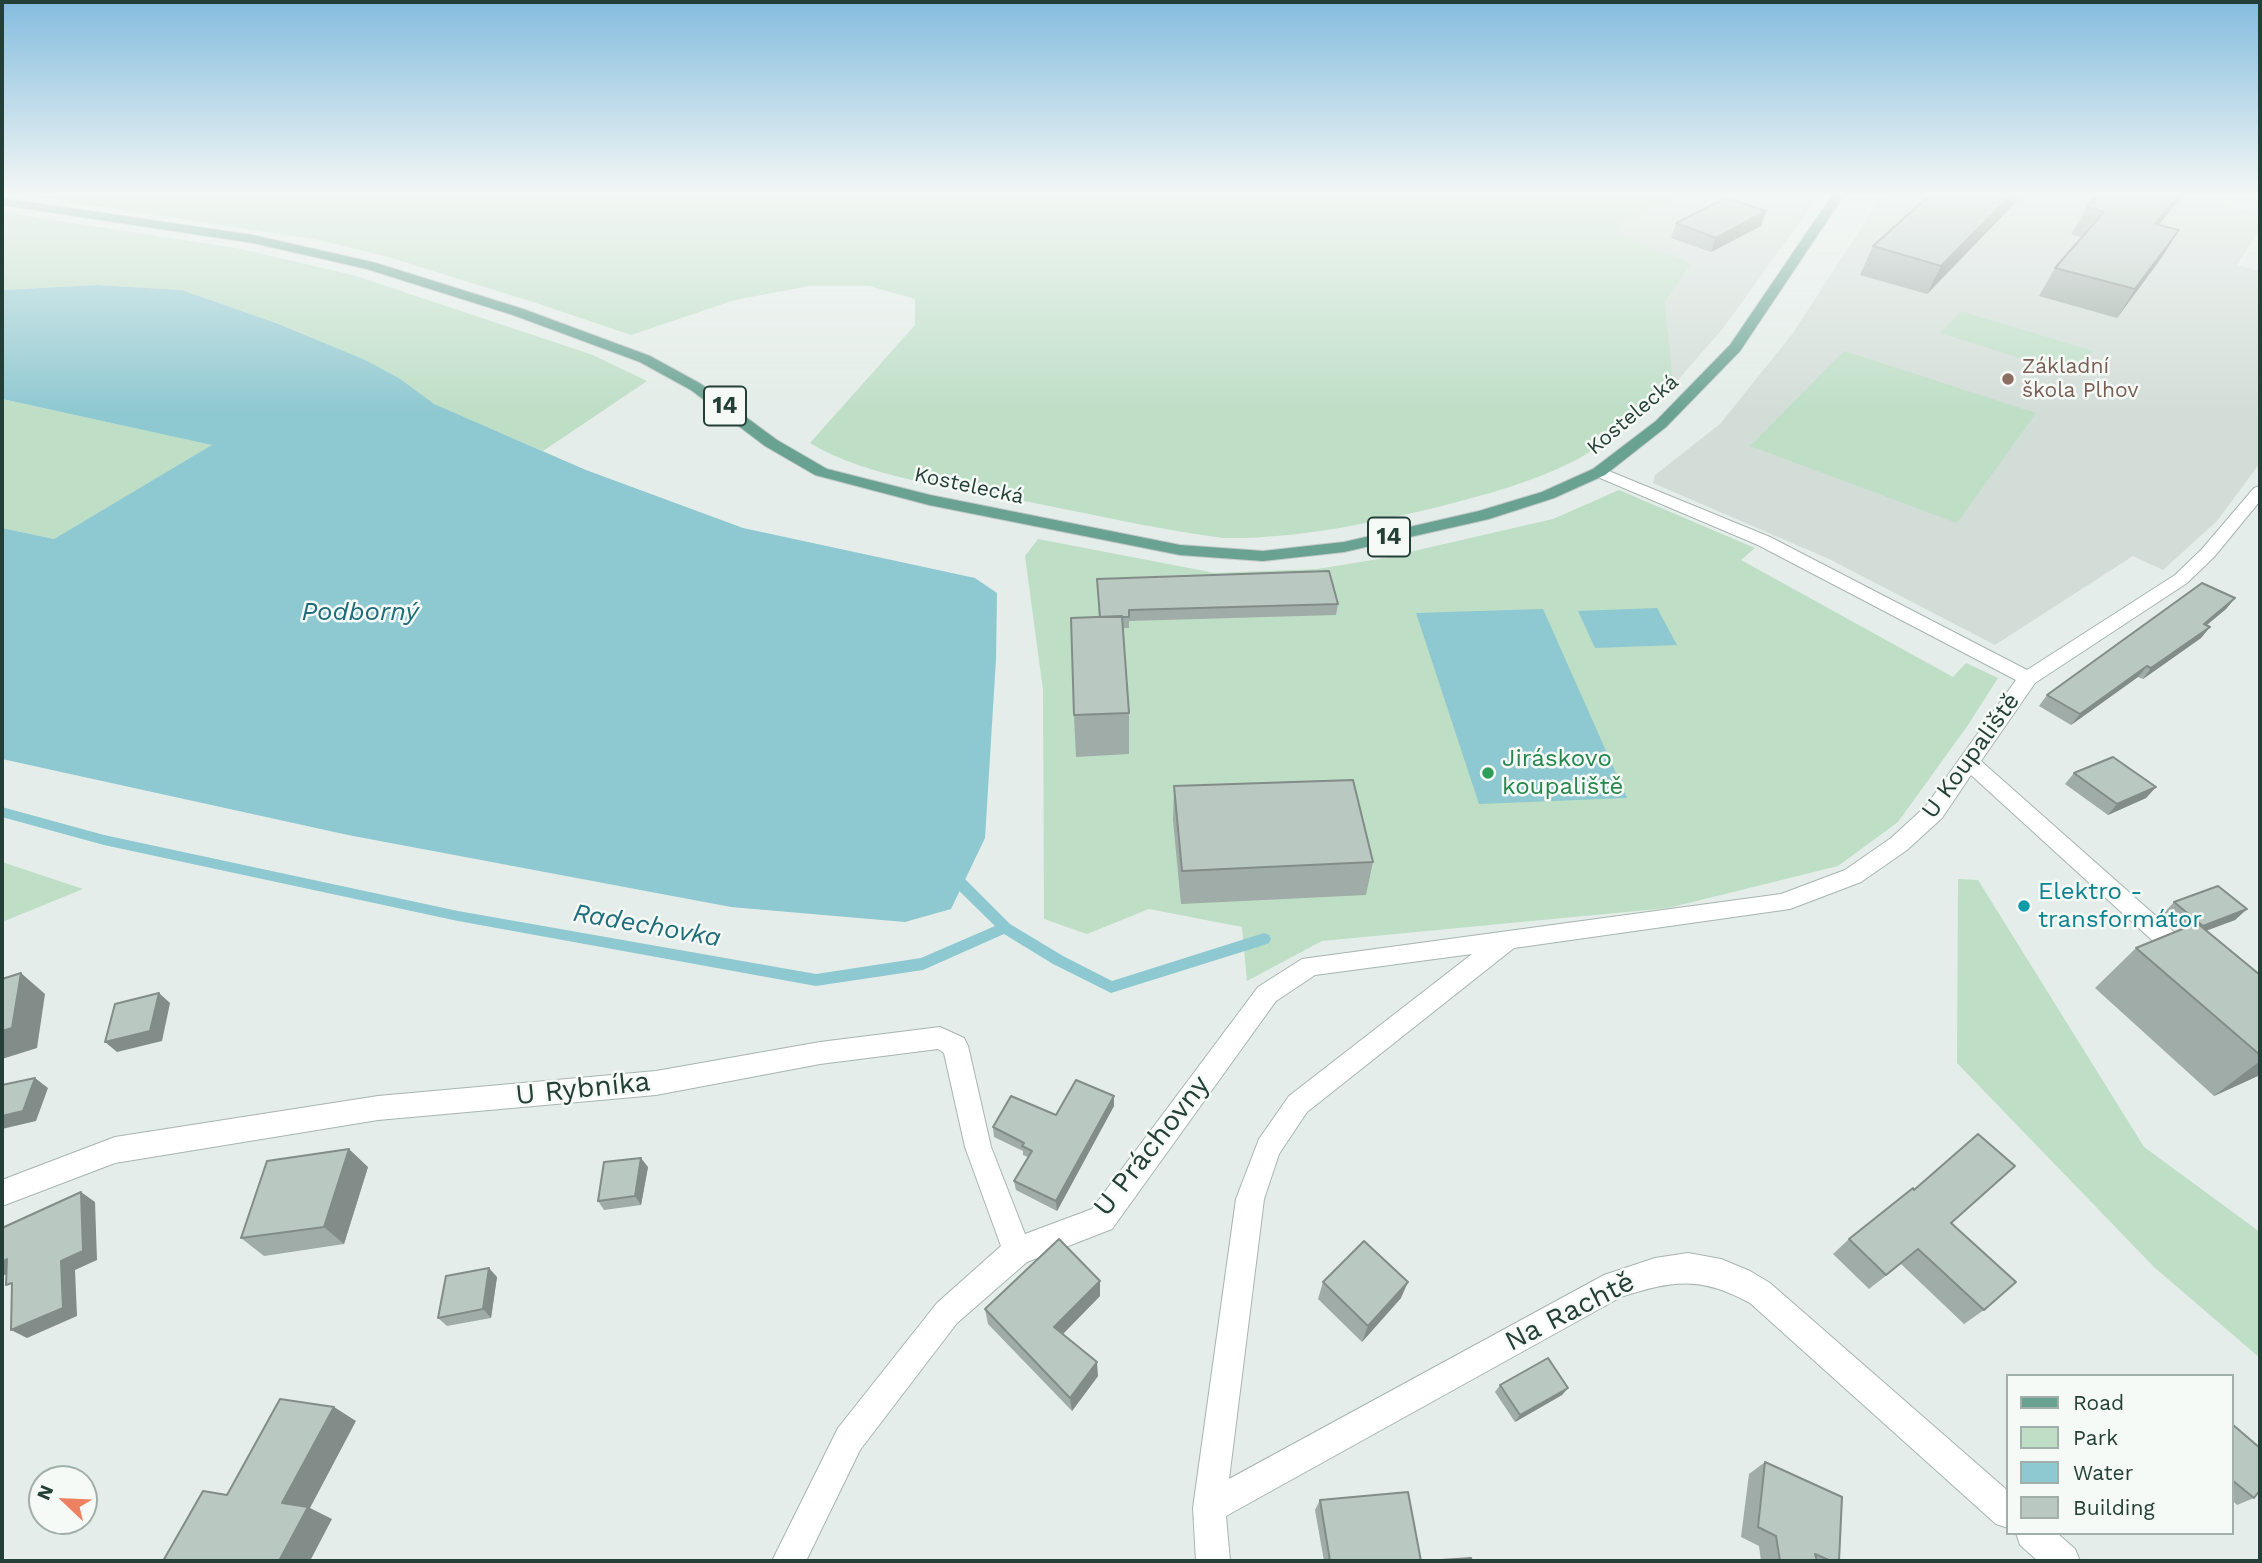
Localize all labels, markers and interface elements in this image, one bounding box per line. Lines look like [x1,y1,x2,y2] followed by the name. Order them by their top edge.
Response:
[2022,354,2138,404] place label: Základní škola Plhov
[1582,370,1684,460] street label: Kostelecká
[2000,371,2016,387] marker: Základní škola Plhov
[704,386,746,426] road number: 14
[912,462,1026,510] street label: Kostelecká
[1368,517,1410,556] road number: 14
[301,596,419,628] water label: Podborný
[1916,688,2026,824] street label: U Koupaliště
[1502,745,1623,801] place label: Jiráskovo koupaliště
[1480,765,1496,781] marker: Jiráskovo koupaliště
[2038,878,2202,934] place label: Elektro - transformátor
[571,898,723,954] water label: Radechovka
[2016,898,2032,914] marker: Elektro - transformátor
[514,1065,652,1113] street label: U Rybníka
[1087,1069,1217,1223] street label: U Práchovny
[1500,1265,1640,1359] street label: Na Rachtě
[2007,1374,2234,1535] legend
[2073,1390,2124,1415] text: Road
[2073,1425,2118,1450] text: Park
[2073,1460,2133,1485] text: Water
[28,1465,98,1535] north arrow
[32,1481,58,1503] text: N
[2073,1495,2155,1520] text: Building

